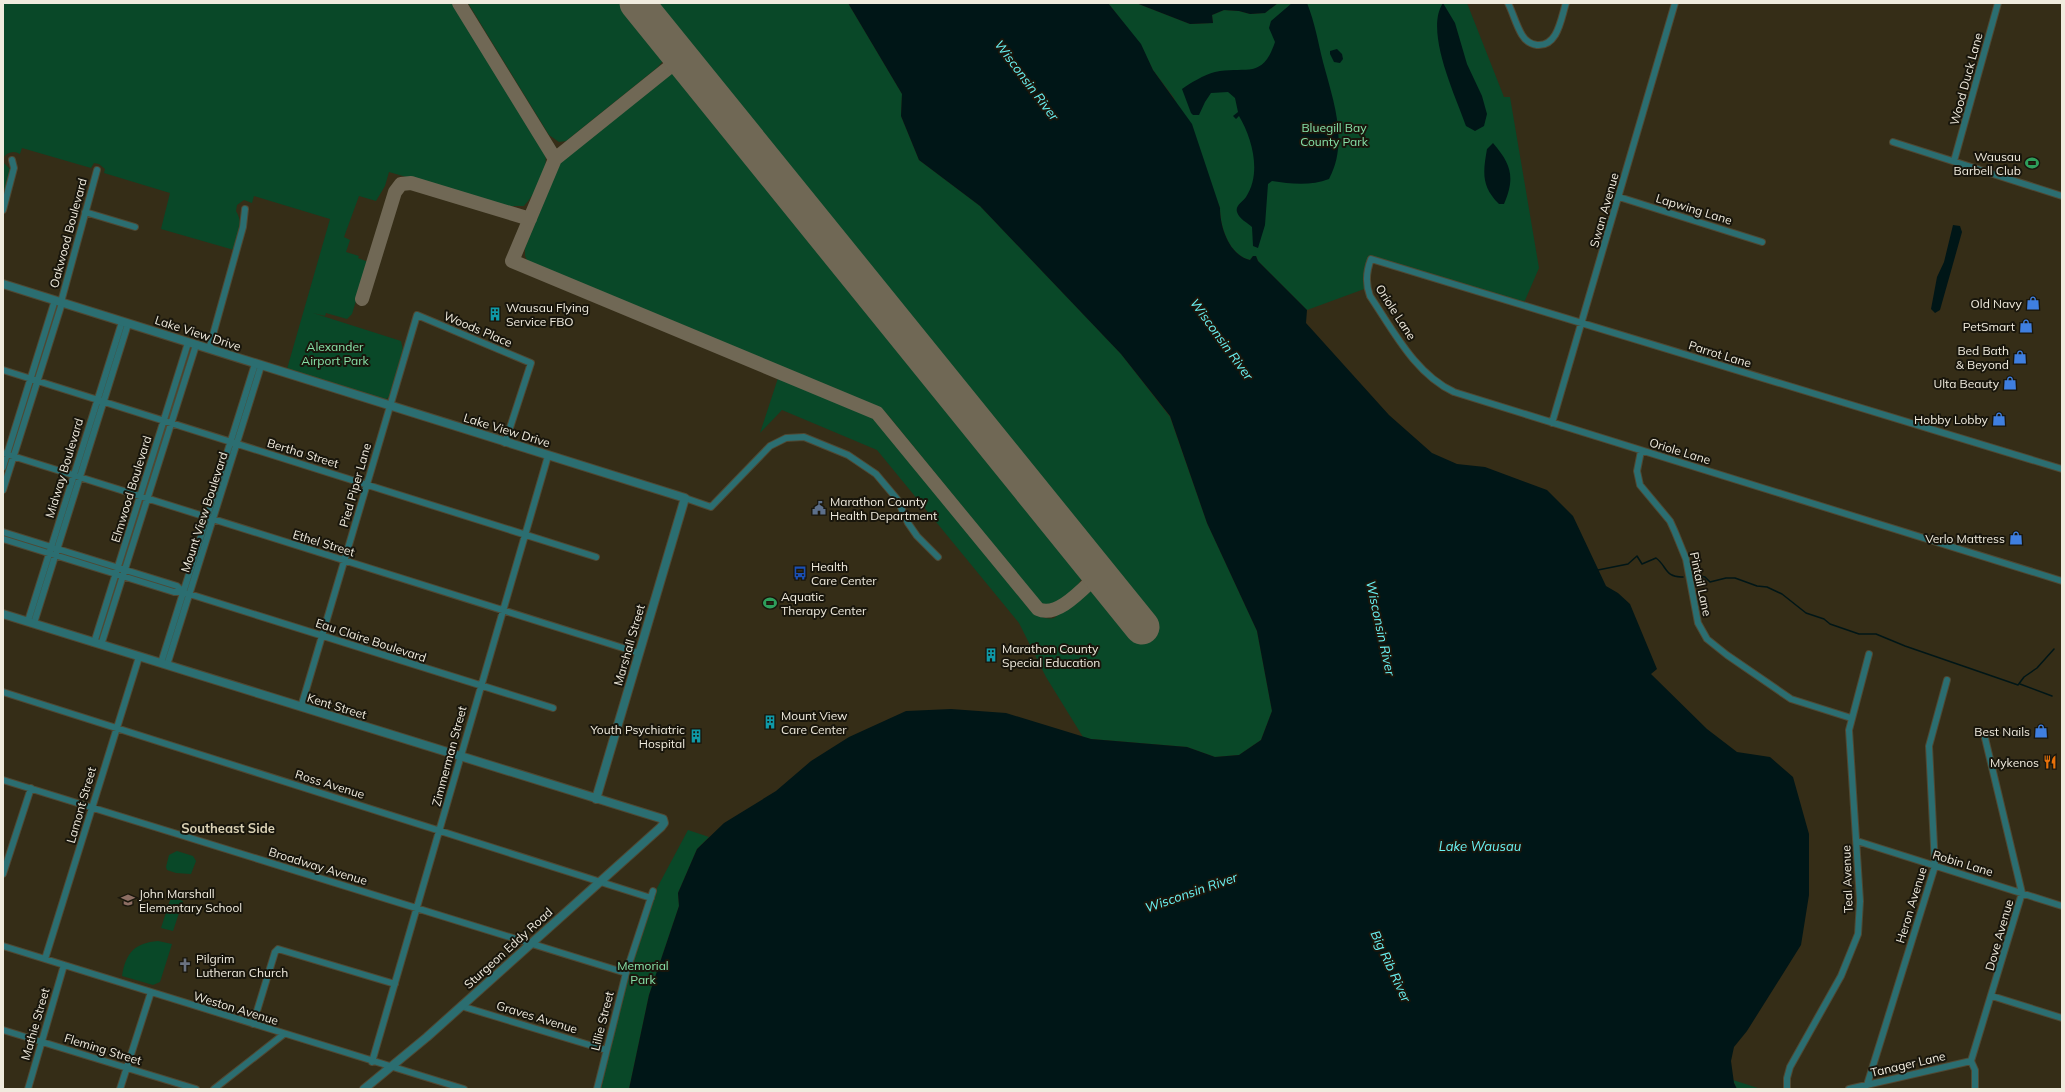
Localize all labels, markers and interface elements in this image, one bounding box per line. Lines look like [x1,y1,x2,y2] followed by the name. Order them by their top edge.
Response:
[1946,31,1986,127] street label: Wood Duck Lane
[992,37,1063,124] water label: Wisconsin River
[1300,120,1369,149] park label: Bluegill Bay County Park
[1954,149,2021,178] place label: Wausau Barbell Club
[2024,155,2040,171] sports icon: Wausau Barbell Club
[1586,171,1622,249] street label: Swan Avenue
[46,176,90,290] street label: Oakwood Boulevard
[1654,190,1734,228] street label: Lapwing Lane
[1373,281,1419,343] street label: Oriole Lane
[1187,295,1258,384] water label: Wisconsin River
[2025,295,2041,311] shop icon: Old Navy
[1971,296,2023,311] place label: Old Navy
[506,300,589,329] place label: Wausau Flying Service FBO
[487,306,503,322] building icon: Wausau Flying Service FBO
[442,308,514,350] street label: Woods Place
[153,312,243,354] street label: Lake View Drive
[2018,318,2034,334] shop icon: PetSmart
[1963,319,2015,334] place label: PetSmart
[1687,337,1753,371] street label: Parrot Lane
[301,339,369,368] park label: Alexander Airport Park
[1956,343,2009,372] place label: Bed Bath & Beyond
[2012,349,2028,365] shop icon: Bed Bath & Beyond
[2002,375,2018,391] shop icon: Ulta Beauty
[1933,376,2000,391] place label: Ulta Beauty
[462,410,552,450] street label: Lake View Drive
[1991,411,2007,427] shop icon: Hobby Lobby
[1914,412,1989,427] place label: Hobby Lobby
[42,416,86,520] street label: Midway Boulevard
[108,434,154,544] street label: Elmwood Boulevard
[265,435,341,471] street label: Bertha Street
[1648,435,1712,467] street label: Oriole Lane
[336,441,374,529] street label: Pied Piper Lane
[177,450,231,574] street label: Mount View Boulevard
[830,494,937,523] place label: Marathon County Health Department
[811,500,827,516] public building icon: Marathon County Health Department
[291,526,357,560] street label: Ethel Street
[2008,530,2024,546] shop icon: Verlo Mattress
[1925,531,2005,546] place label: Verlo Mattress
[1687,551,1715,617] street label: Pintail Lane
[811,559,877,588] place label: Health Care Center
[792,565,808,581] bus stop icon: Health Care Center
[1363,579,1399,678] water label: Wisconsin River
[781,589,867,618] place label: Aquatic Therapy Center
[762,595,778,611] sports icon: Aquatic Therapy Center
[610,603,648,687] street label: Marshall Street
[314,615,428,665] street label: Eau Claire Boulevard
[1002,641,1100,670] place label: Marathon County Special Education
[983,647,999,663] building icon: Marathon County Special Education
[305,690,369,722] street label: Kent Street
[428,704,470,808] street label: Zimmerman Street
[781,708,848,737] place label: Mount View Care Center
[762,714,778,730] building icon: Mount View Care Center
[589,722,685,751] place label: Youth Psychiatric Hospital
[2033,723,2049,739] shop icon: Best Nails
[1974,724,2030,739] place label: Best Nails
[688,728,704,744] building icon: Youth Psychiatric Hospital
[2042,754,2058,770] restaurant icon: Mykenos
[1990,755,2039,770] place label: Mykenos
[63,765,99,845] street label: Lamont Street
[293,766,367,802] street label: Ross Avenue
[181,820,275,836] district label: Southeast Side
[1439,838,1521,854] water label: Lake Wausau
[267,844,369,888] street label: Broadway Avenue
[1838,845,1856,913] street label: Teal Avenue
[1931,847,1995,879] street label: Robin Lane
[1892,865,1930,945] street label: Heron Avenue
[1143,868,1240,915] water label: Wisconsin River
[139,886,242,915] place label: John Marshall Elementary School
[120,892,136,908] school or university icon: John Marshall Elementary School
[1982,898,2016,972] street label: Dove Avenue
[461,904,555,992] street label: Sturgeon Eddy Road
[1367,928,1415,1005] water label: Big Rib River
[196,951,288,980] place label: Pilgrim Lutheran Church
[177,957,193,973] church icon: Pilgrim Lutheran Church
[617,958,669,987] park label: Memorial Park
[18,986,52,1062] street label: Mathie Street
[192,988,280,1028] street label: Weston Avenue
[587,990,617,1052] street label: Lillie Street
[495,998,579,1036] street label: Graves Avenue
[63,1030,143,1068] street label: Fleming Street
[1869,1048,1947,1080] street label: Tanager Lane

